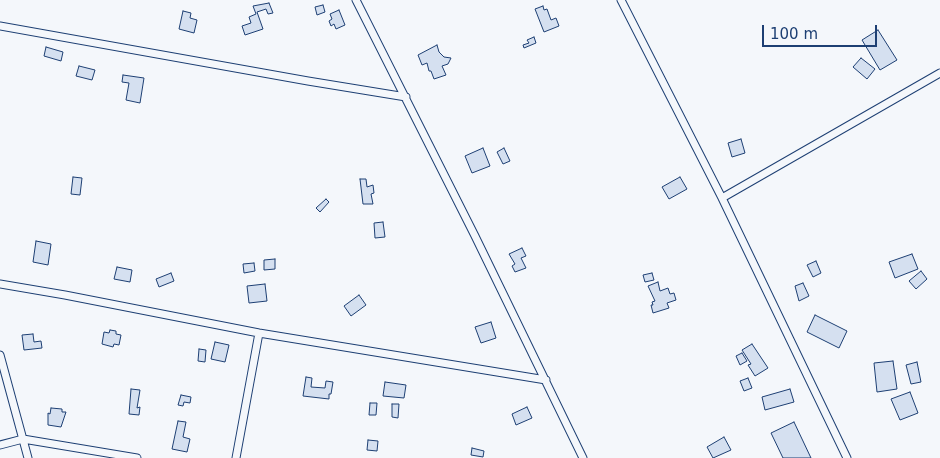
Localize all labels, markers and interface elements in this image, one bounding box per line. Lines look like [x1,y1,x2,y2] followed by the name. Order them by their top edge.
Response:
[765,15,880,47] scale bar
[770,25,818,43] text: 100 m

